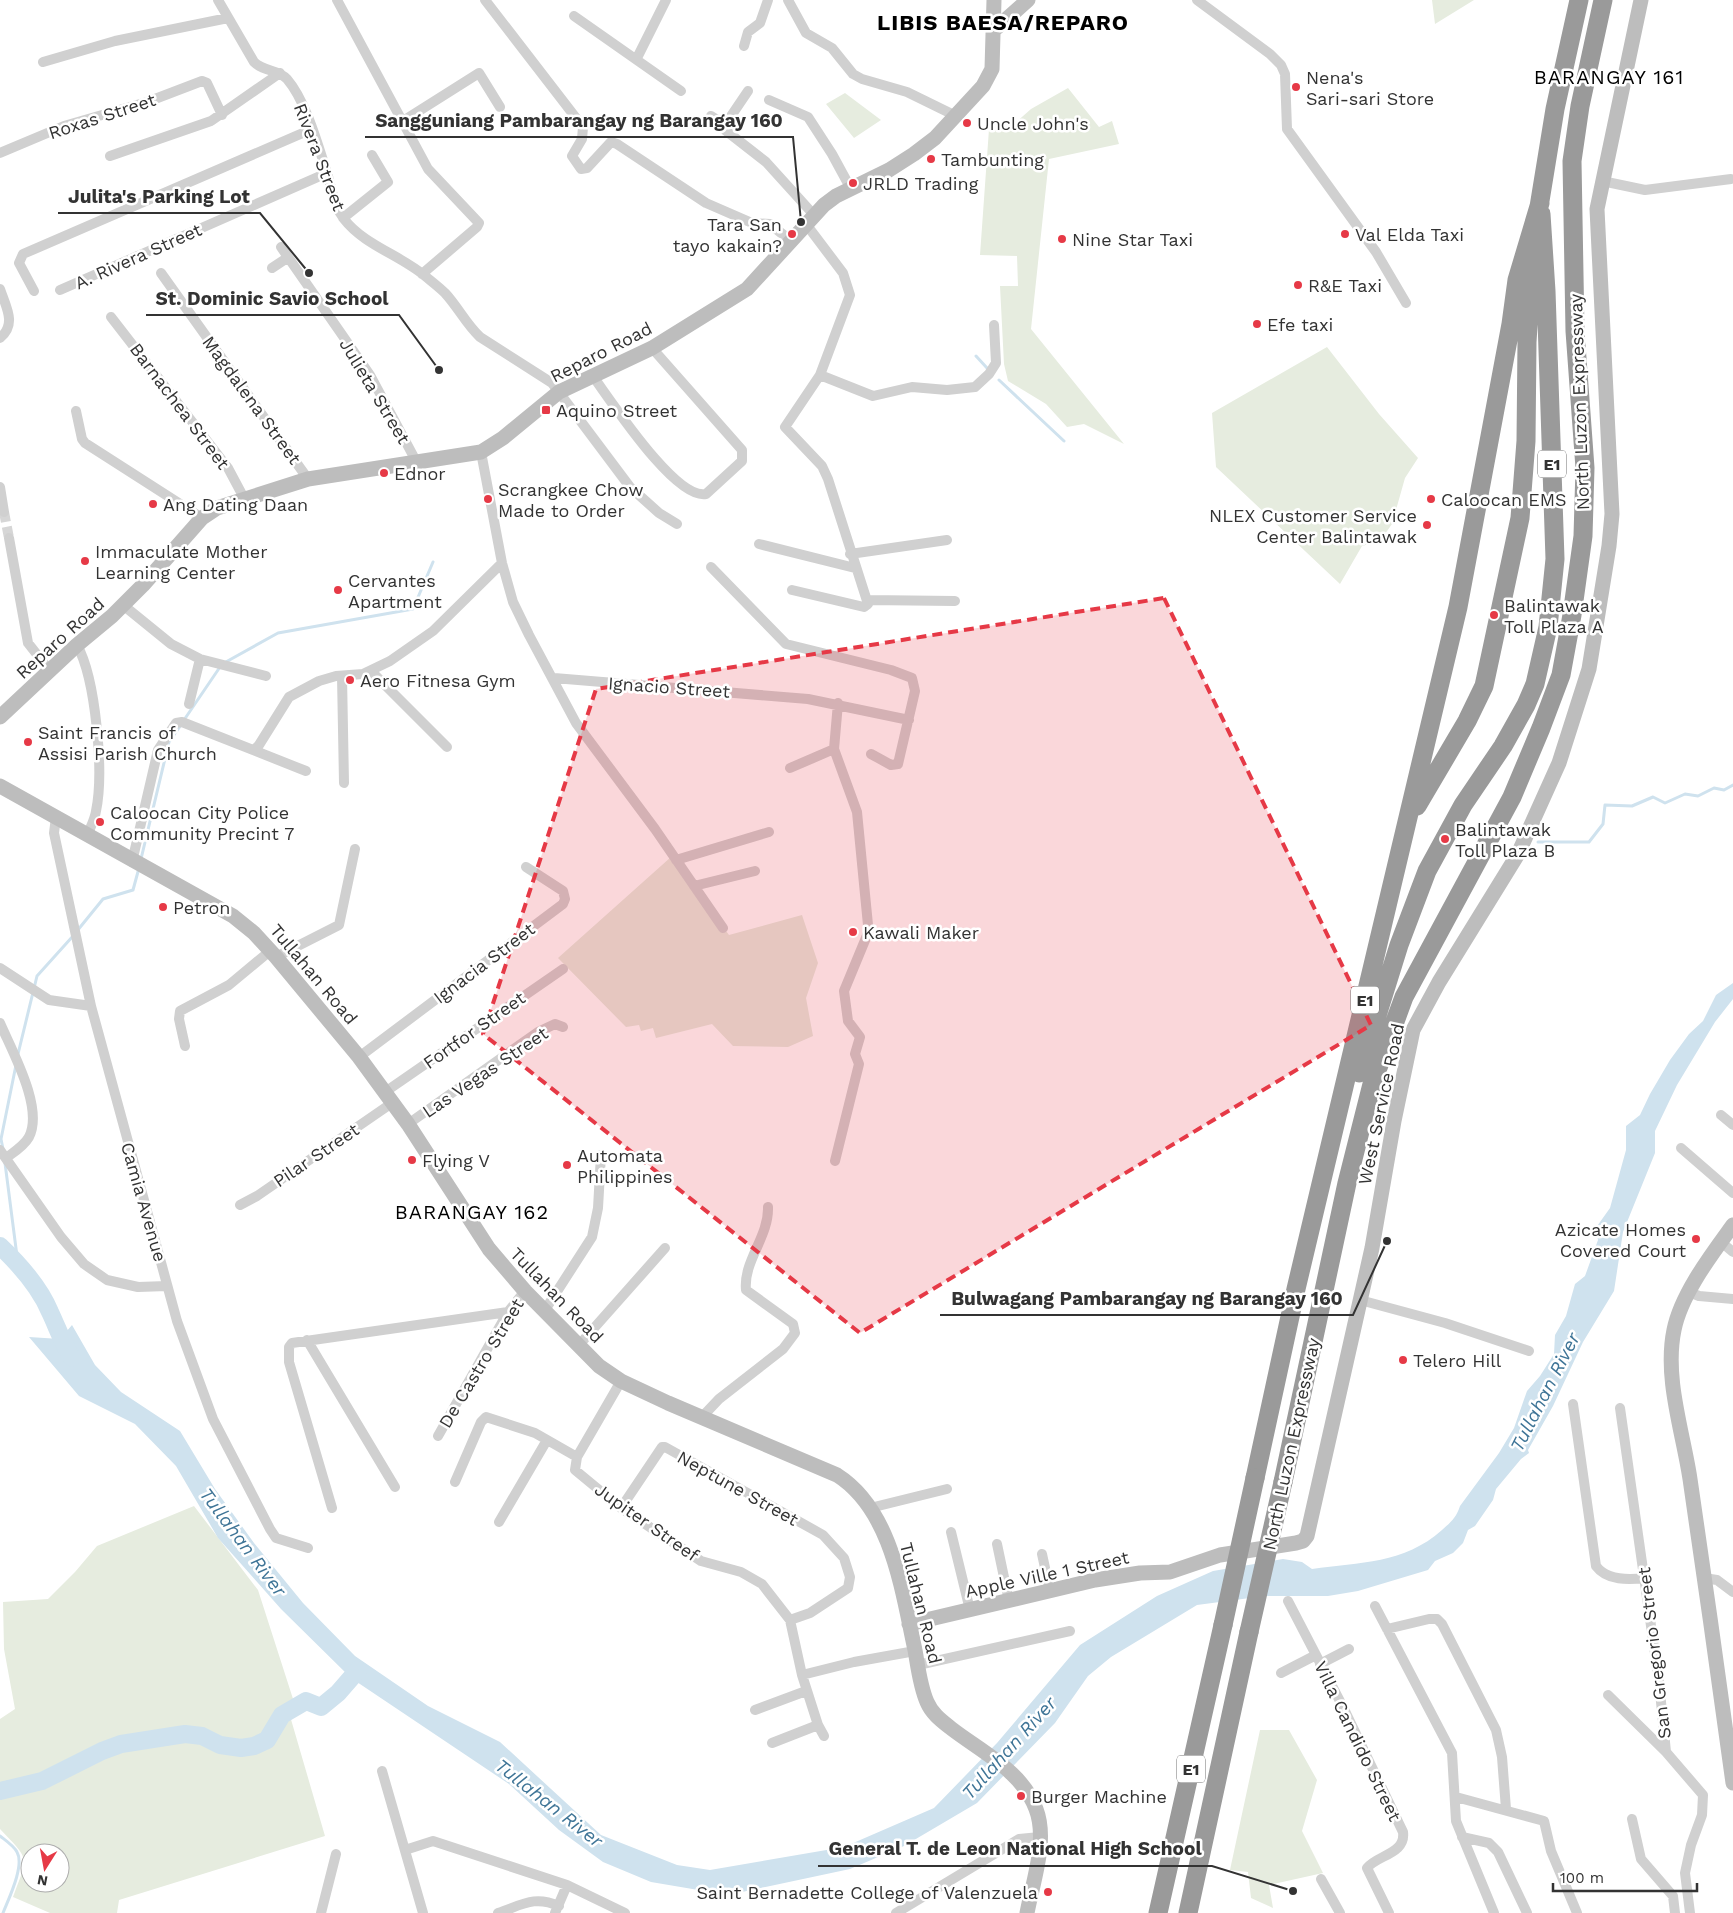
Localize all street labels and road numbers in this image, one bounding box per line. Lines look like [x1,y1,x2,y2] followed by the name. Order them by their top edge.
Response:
[46,89,159,143] street label: Roxas Street
[290,100,350,214] street label: Rivera Street
[71,218,205,293] street label: A. Rivera Street
[1565,293,1593,511] street label: North Luzon Expressway
[547,317,655,387] street label: Reparo Road
[198,332,306,469] street label: Magdalena Street
[335,335,415,448] street label: Julieta Street
[126,339,234,474] street label: Barnachea Street
[1538,450,1566,478] road number: E1
[12,593,108,683] street label: Reparo Road
[607,672,731,702] street label: Ignacio Street
[429,918,539,1008] street label: Ignacia Street
[266,920,362,1028] street label: Tullahan Road
[1351,986,1379,1014] road number: E1
[419,987,529,1073] street label: Fortfor Street
[418,1022,552,1122] street label: Las Vegas Street
[1354,1022,1408,1186] street label: West Service Road
[269,1118,363,1191] street label: Pilar Street
[117,1140,171,1264] street label: Camia Avenue
[506,1243,608,1347] street label: Tullahan Road
[434,1294,528,1432] street label: De Castro Street
[1258,1335,1324,1552] street label: North Luzon Expressway
[674,1446,803,1530] street label: Neptune Street
[591,1478,703,1566] street label: Jupiter Streef
[896,1540,946,1666] street label: Tullahan Road
[963,1546,1131,1602] street label: Apple Ville 1 Street
[1633,1565,1675,1740] street label: San Gregorio Street
[1310,1658,1406,1825] street label: Villa Candido Street
[1177,1756,1205,1782] road number: E1

